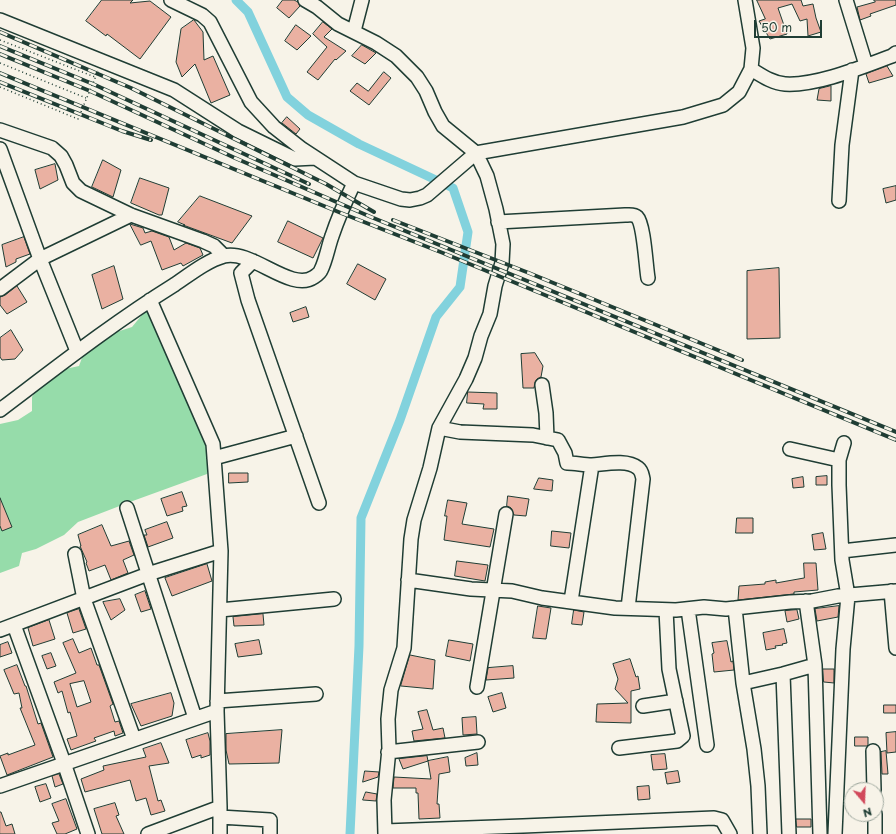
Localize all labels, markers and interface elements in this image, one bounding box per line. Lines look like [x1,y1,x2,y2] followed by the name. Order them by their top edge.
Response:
[756,12,824,38] scale bar
[761,18,792,36] text: 50 m
[844,782,884,822] north arrow
[861,803,875,822] text: N

